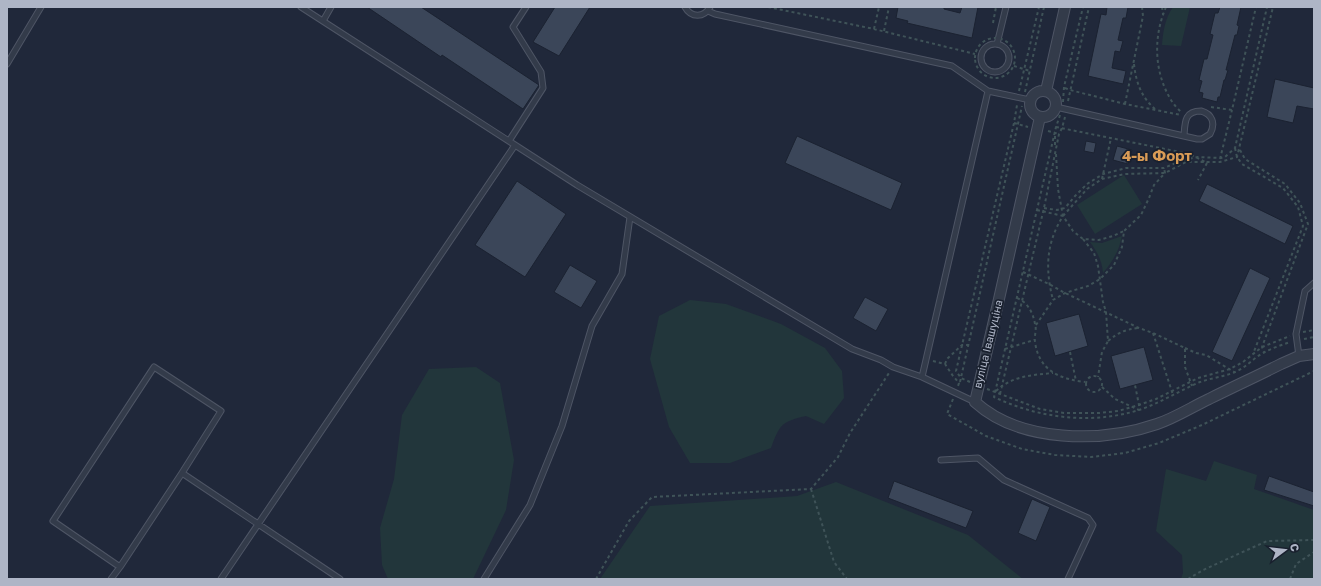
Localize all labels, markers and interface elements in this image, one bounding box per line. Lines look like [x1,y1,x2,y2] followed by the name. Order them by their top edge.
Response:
[1122,146,1192,164] district label: 4-ы Форт
[970,298,1005,390] street label: вуліца Івашуціна
[1265,530,1305,570] north arrow
[1288,542,1302,553] text: С

